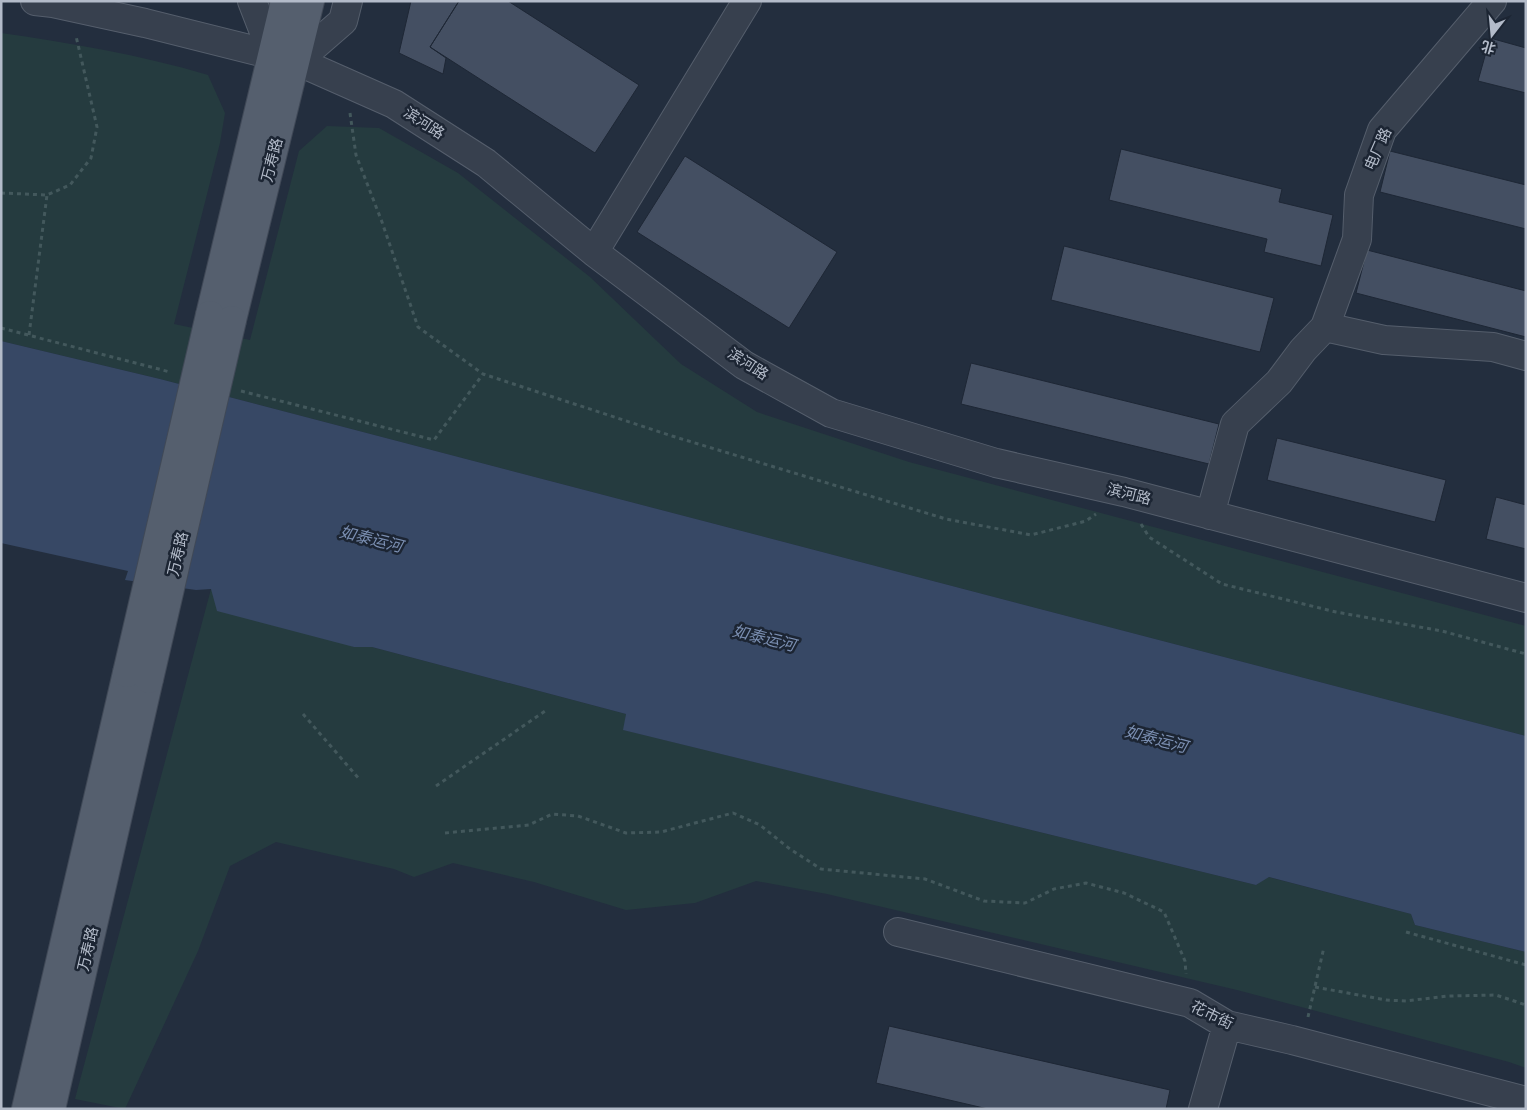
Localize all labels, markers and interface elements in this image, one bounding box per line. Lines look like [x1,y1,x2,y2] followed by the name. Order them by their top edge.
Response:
[1467,10,1517,60] north arrow
[1479,37,1498,57] text: 北
[400,103,448,143] street label: 滨河路
[1361,125,1395,173] street label: 电厂路
[258,136,286,184] street label: 万寿路
[724,344,772,384] street label: 滨河路
[1105,480,1153,508] street label: 滨河路
[338,522,407,557] water label: 如泰运河
[164,530,192,578] street label: 万寿路
[731,621,800,656] water label: 如泰运河
[1123,722,1192,757] water label: 如泰运河
[74,925,102,973] street label: 万寿路
[1188,997,1236,1033] street label: 花市街

